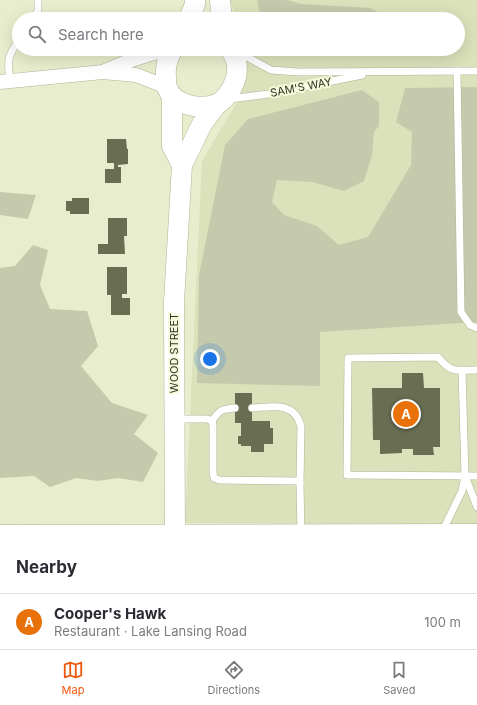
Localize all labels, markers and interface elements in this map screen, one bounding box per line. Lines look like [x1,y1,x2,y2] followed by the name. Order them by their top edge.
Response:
[12,12,465,56] search box
[26,23,48,45] icon: search
[58,25,144,44] text: Search here
[269,74,334,100] street label: SAM'S WAY
[167,313,181,393] street label: WOOD STREET
[200,349,220,369] your location
[393,399,419,429] pin: A
[16,557,77,577] text: Nearby
[54,604,166,623] text: Cooper's Hawk
[24,614,34,630] text: A
[424,614,461,630] text: 100 m
[54,623,247,639] text: Restaurant · Lake Lansing Road
[62,659,84,697] tab: Map
[208,659,260,697] tab: Directions
[383,659,415,697] tab: Saved

